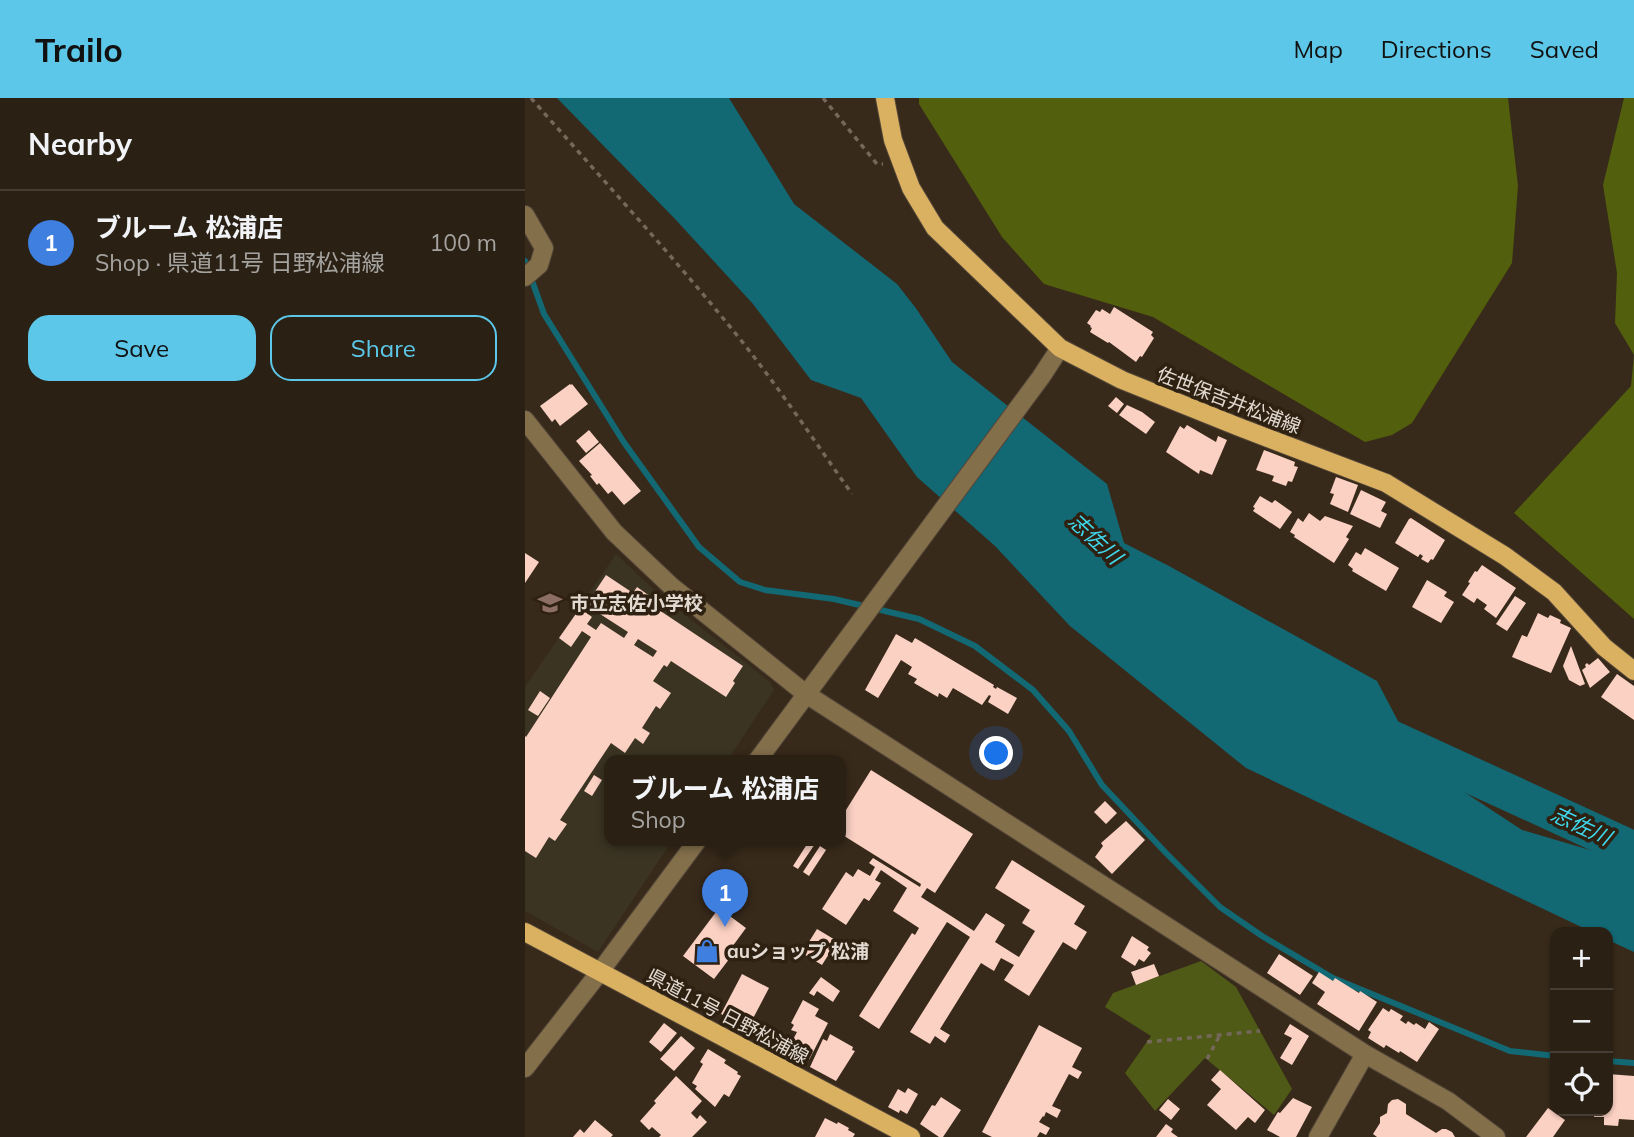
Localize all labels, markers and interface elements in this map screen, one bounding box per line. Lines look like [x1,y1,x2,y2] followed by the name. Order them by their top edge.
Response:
[35,29,123,70] text: Trailo
[1293,34,1343,64] text: Map
[1381,34,1492,64] text: Directions
[1530,34,1599,64] text: Saved
[28,125,132,163] text: Nearby
[95,211,283,244] text: ブルーム 松浦店
[44,228,58,257] text: 1
[429,228,497,257] text: 100 m
[95,248,385,277] text: Shop · 県道11号 日野松浦線
[28,315,256,381] button: Save
[270,315,497,381] button: Share
[1154,362,1304,438] street label: 佐世保吉井松浦線
[1064,507,1129,571] water label: 志佐川
[536,589,564,617] school or university icon: 市立志佐小学校
[570,591,703,615] place label: 市立志佐小学校
[979,736,1013,770] your location
[604,755,846,846] popup
[631,772,819,805] text: ブルーム 松浦店
[1547,800,1617,851] water label: 志佐川
[631,805,686,834] text: Shop
[702,869,748,927] pin: 1
[1550,927,1613,1116] map controls
[1550,927,1613,990] button: +
[693,937,721,965] shop icon: auショップ 松浦
[727,939,869,963] place label: auショップ 松浦
[643,963,813,1069] street label: 県道11号 日野松浦線
[1550,990,1613,1053] button: −
[1550,1053,1613,1116] button: locate

